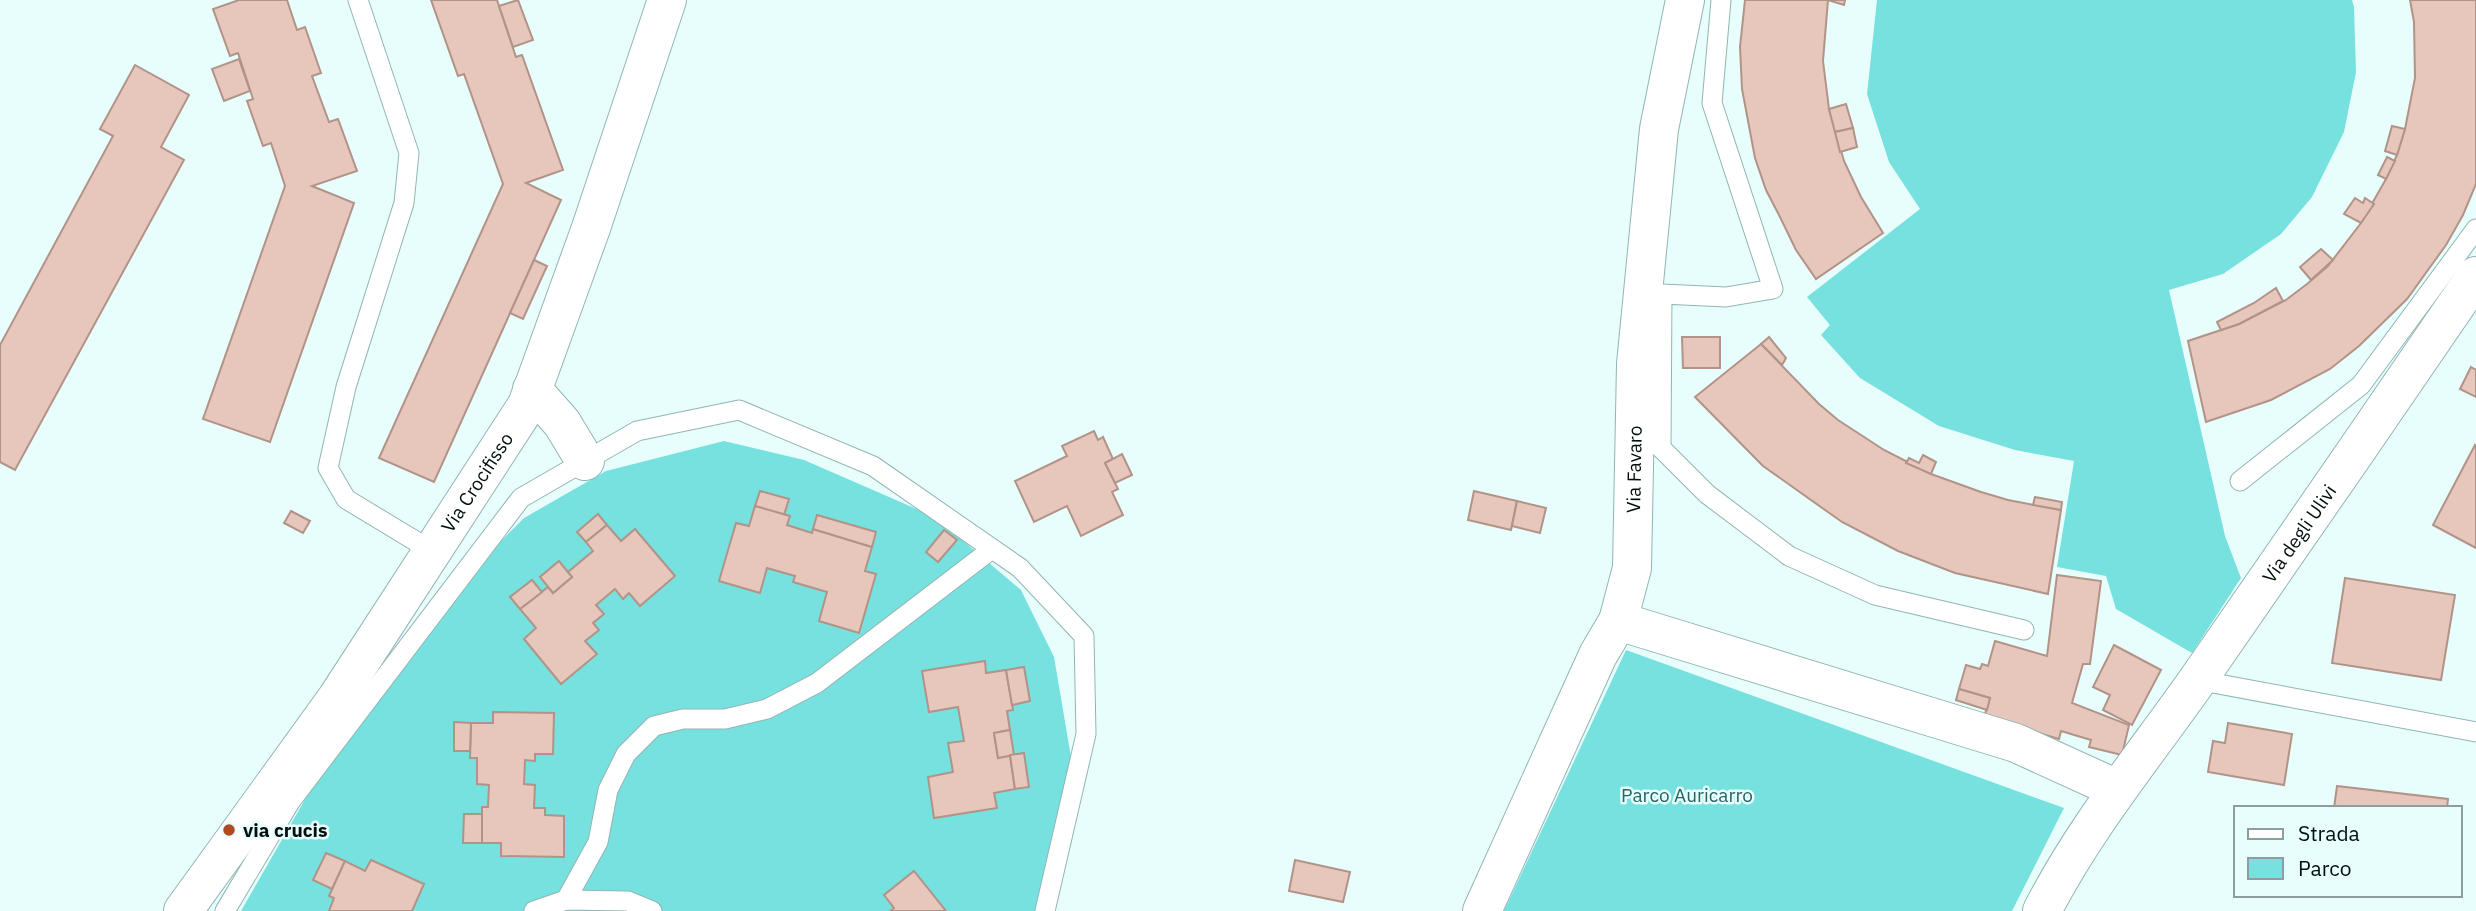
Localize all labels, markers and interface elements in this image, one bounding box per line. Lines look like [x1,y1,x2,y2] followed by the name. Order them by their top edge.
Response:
[1621,425,1647,513] street label: Via Favaro
[436,428,518,537] street label: Via Crocifisso
[2257,480,2341,587] street label: Via degli Ulivi
[1621,783,1753,807] park label: Parco Auricarro
[2234,806,2462,897] legend
[243,818,328,842] place label: via crucis
[2298,819,2360,847] text: Strada
[221,822,237,838] marker: via crucis
[2298,854,2352,882] text: Parco

